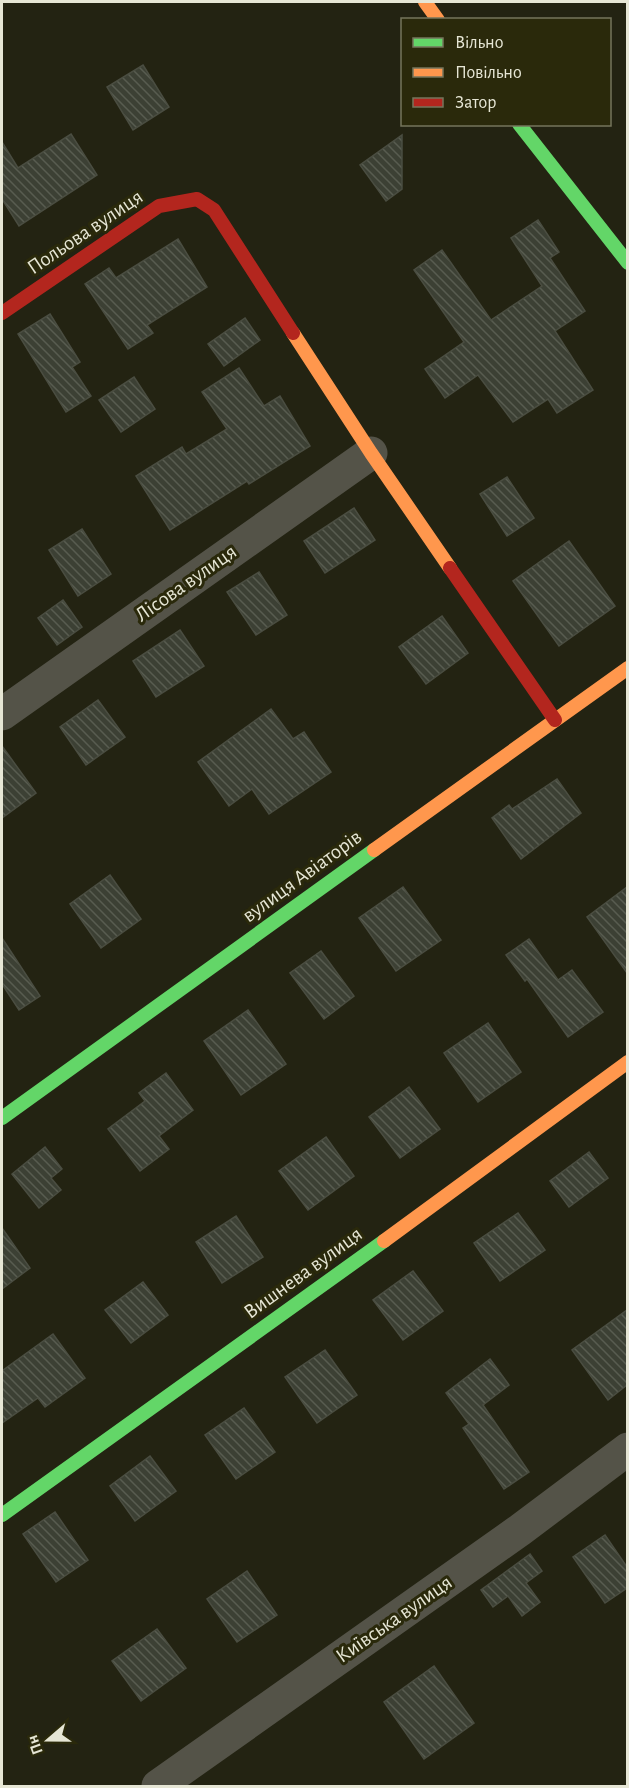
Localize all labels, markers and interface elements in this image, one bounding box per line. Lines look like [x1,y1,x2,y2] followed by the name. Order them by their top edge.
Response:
[401,18,611,126] legend
[455,34,503,52] text: Вільно
[455,64,522,82] text: Повільно
[455,94,496,112] text: Затор
[23,186,147,278] street label: Польова вулиця
[132,540,240,626] street label: Лісова вулиця
[238,826,366,926] street label: вулиця Авіаторів
[240,1223,366,1323] street label: Вишнева вулиця
[332,1571,456,1667] street label: Київська вулиця
[18,1710,78,1770] north arrow
[24,1733,46,1757] text: Пн

